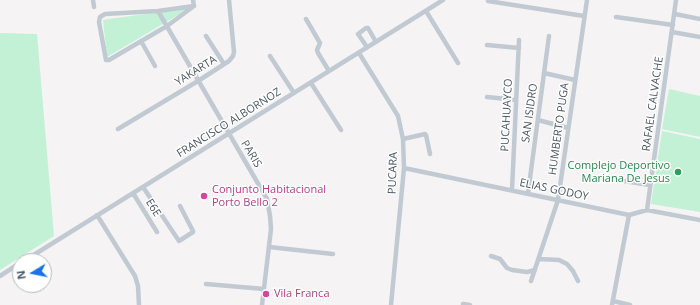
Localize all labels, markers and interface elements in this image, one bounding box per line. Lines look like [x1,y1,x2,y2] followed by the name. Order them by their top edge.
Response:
[173,53,219,89] street label: YAKARTA
[640,56,666,152] street label: RAFAEL CALVACHE
[498,78,516,152] street label: PUCAHUAYCO
[546,82,572,176] street label: HUMBERTO PUGA
[519,83,541,143] street label: SAN ISIDRO
[174,86,284,160] street label: FRANCISCO ALBORNOZ
[238,138,264,170] street label: PARIS
[386,152,400,194] street label: PUCARA
[568,159,670,185] place label: Complejo Deportivo Mariana De Jesus
[673,167,683,177] marker: Complejo Deportivo Mariana De Jesus
[518,176,590,204] street label: ELIAS GODOY
[212,183,326,209] place label: Conjunto Habitacional Porto Bello 2
[199,191,209,201] marker: Conjunto Habitacional Porto Bello 2
[142,197,164,219] street label: E6E
[12,253,52,293] north arrow
[13,269,29,281] text: N
[274,287,329,301] place label: Vila Franca
[261,289,271,299] marker: Vila Franca

